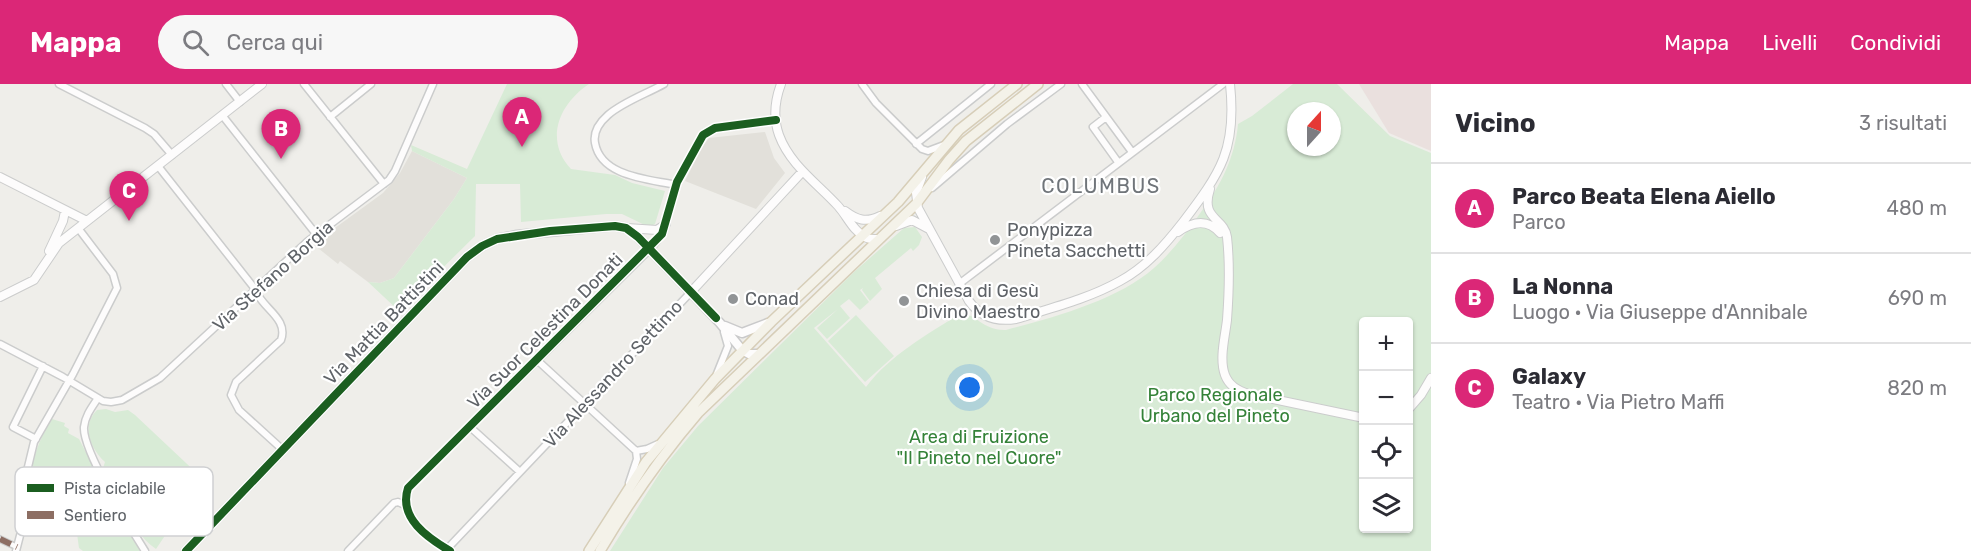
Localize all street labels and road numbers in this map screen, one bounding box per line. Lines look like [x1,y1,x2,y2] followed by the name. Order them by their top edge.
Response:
[208,216,338,336] street label: Via Stefano Borgia
[463,249,627,413] street label: Via Suor Celestina Donati
[319,257,449,389] street label: Via Mattia Battistini
[539,296,687,452] street label: Via Alessandro Settimo

